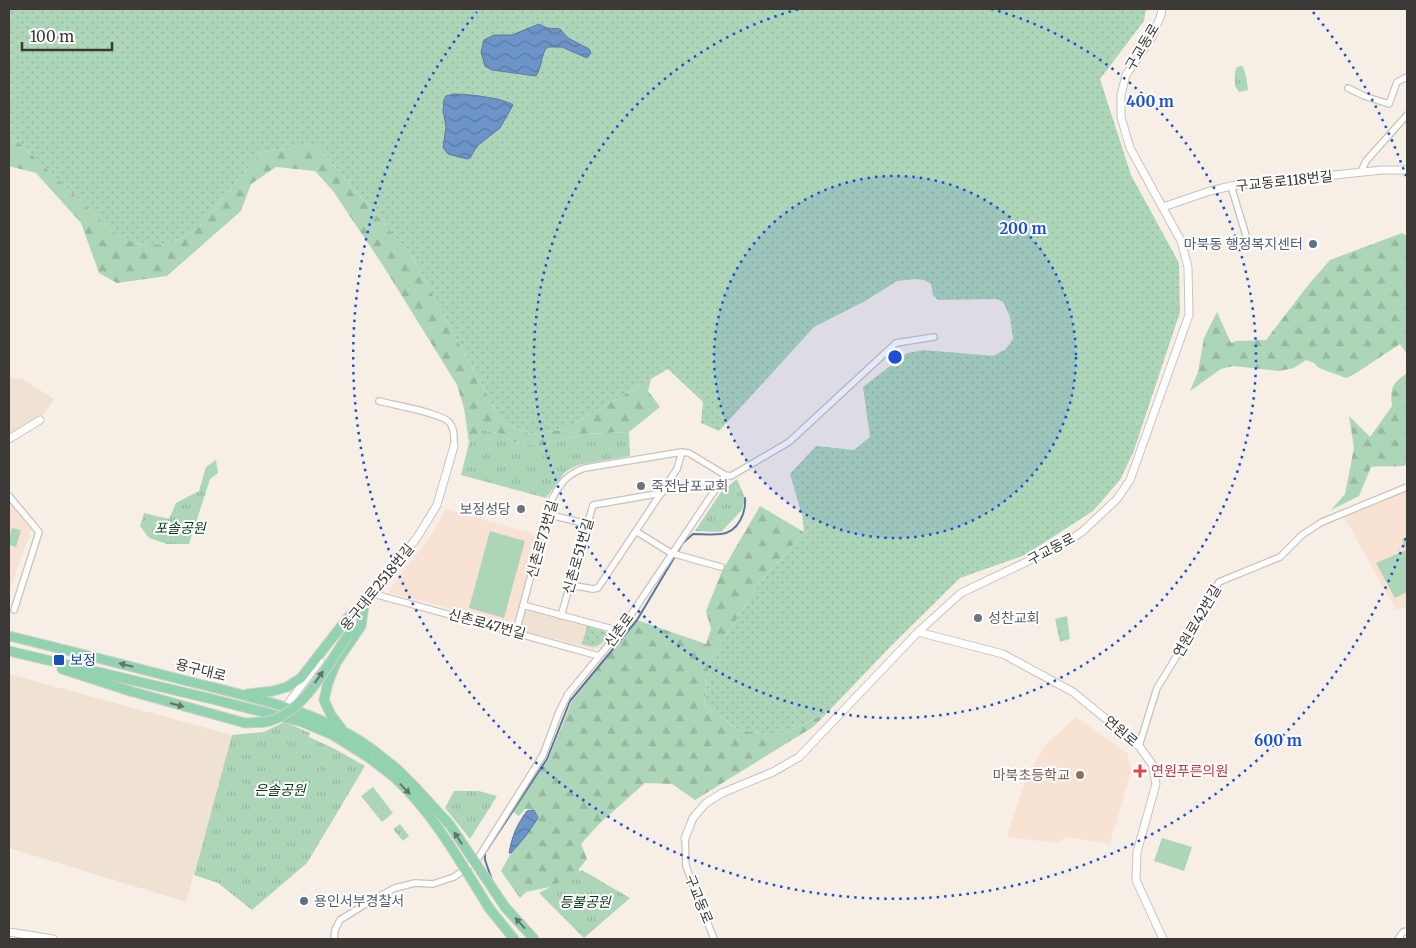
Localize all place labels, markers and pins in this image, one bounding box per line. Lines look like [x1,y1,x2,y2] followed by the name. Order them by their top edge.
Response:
[1184,235,1303,253] place label: 마북동 행정복지센터
[1307,238,1319,250] marker: 마북동 행정복지센터
[886,348,904,366] centre of rings
[651,477,728,495] place label: 죽전남포교회
[635,480,647,492] marker: 죽전남포교회
[459,500,511,518] place label: 보정성당
[515,503,527,515] marker: 보정성당
[988,609,1040,627] place label: 성찬교회
[972,612,984,624] marker: 성찬교회
[70,651,96,669] place label: 보정
[52,653,66,667] marker: 보정
[1151,762,1228,780] place label: 연원푸른의원
[1133,764,1147,778] marker: 연원푸른의원
[993,766,1070,784] place label: 마북초등학교
[1074,769,1086,781] marker: 마북초등학교
[314,892,404,910] place label: 용인서부경찰서
[298,895,310,907] marker: 용인서부경찰서

